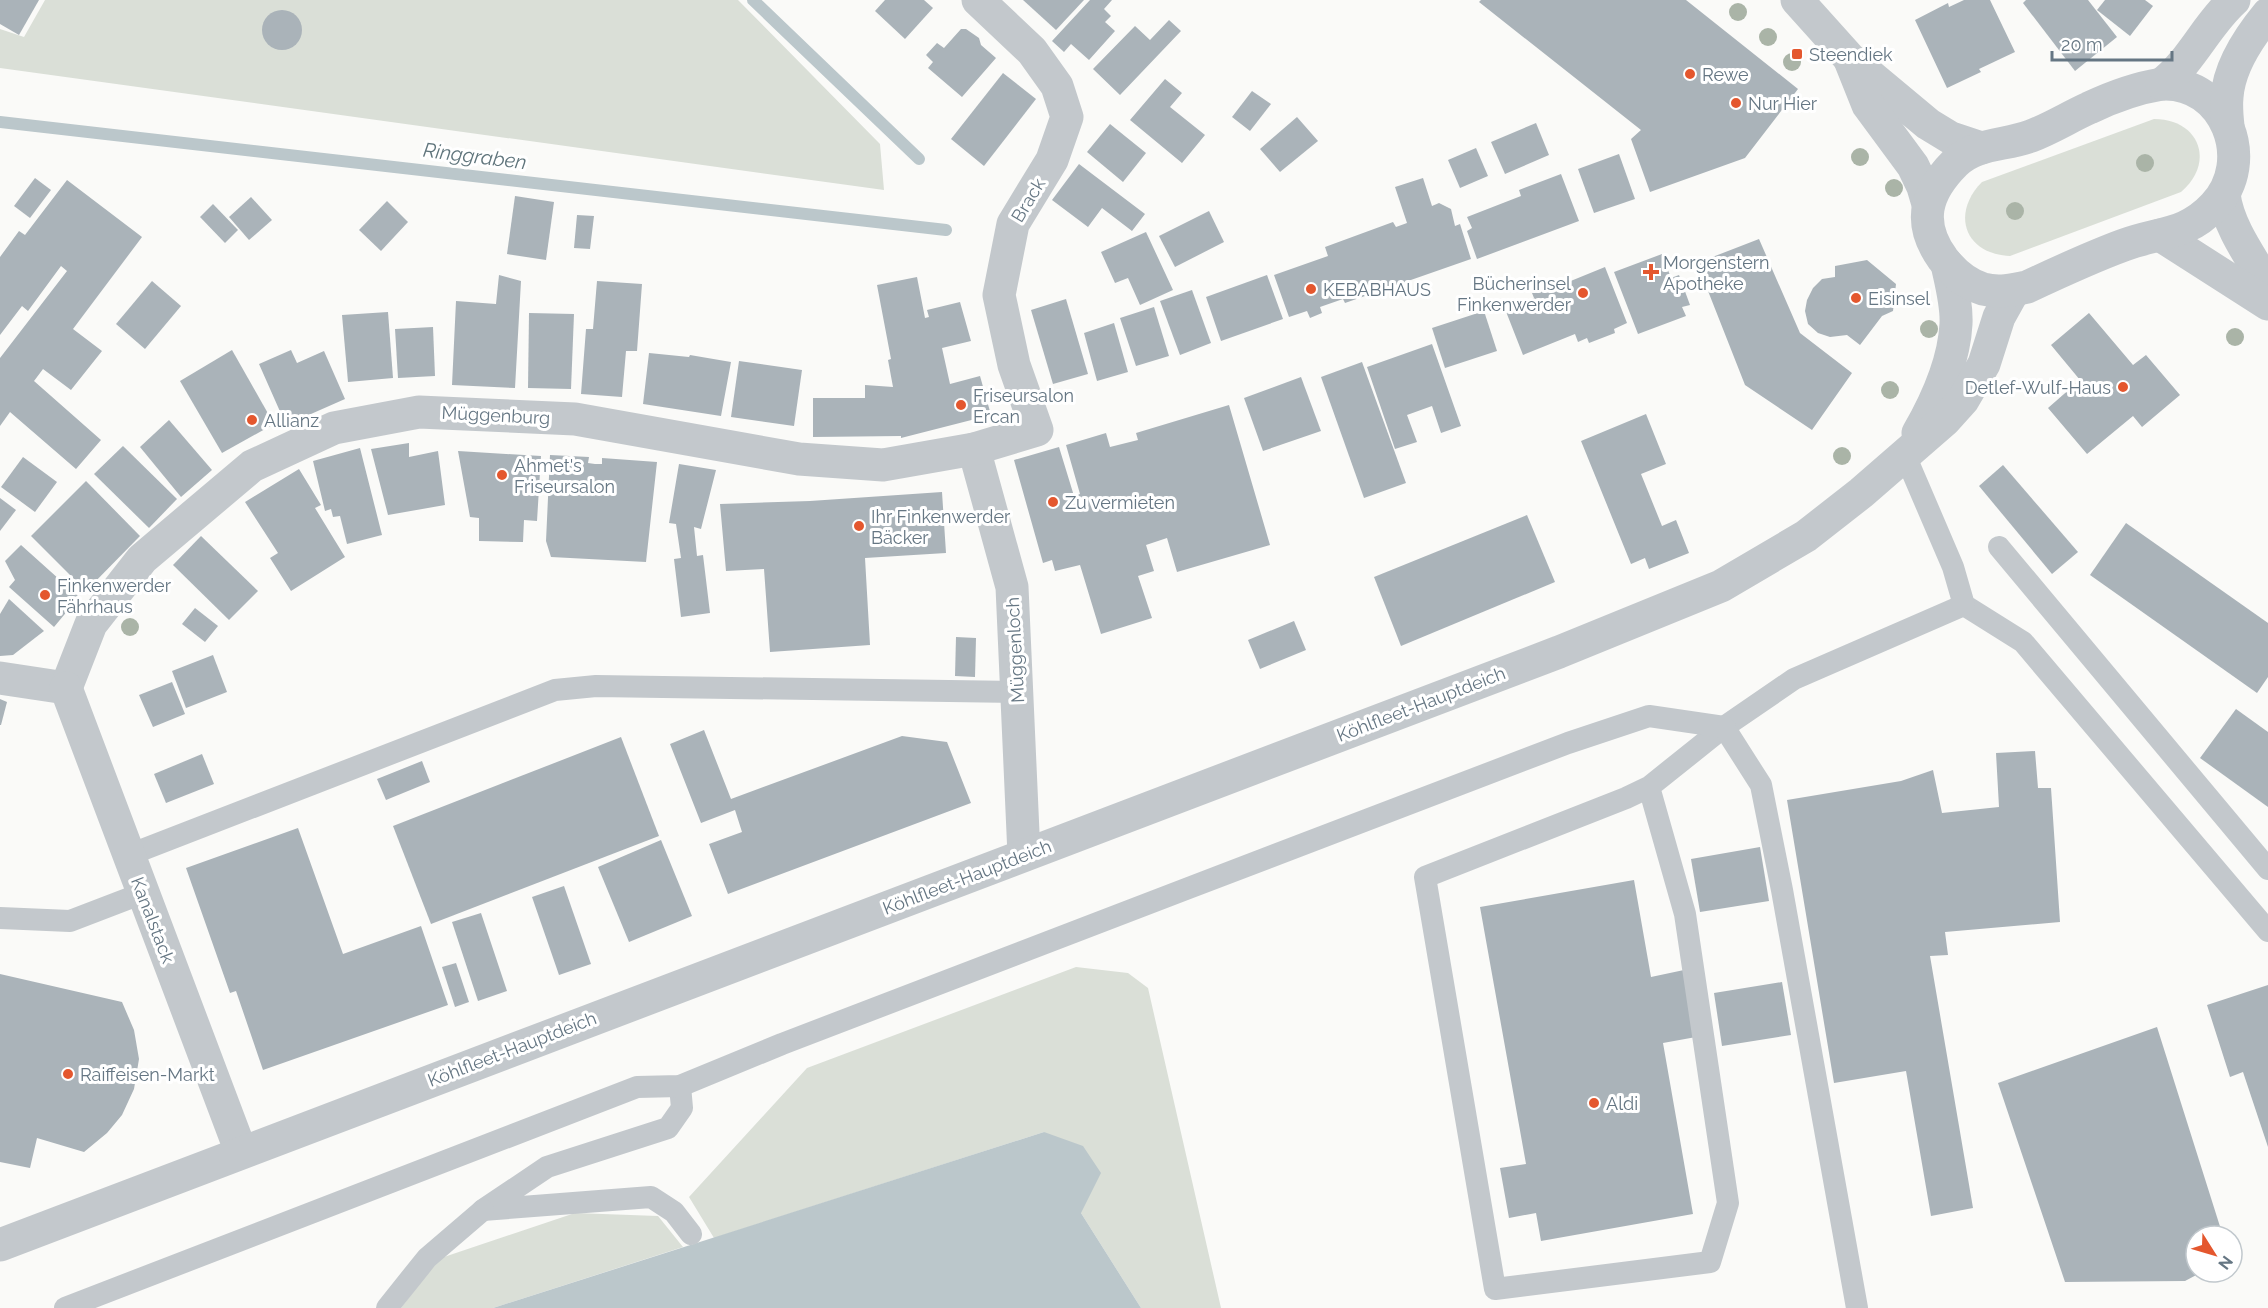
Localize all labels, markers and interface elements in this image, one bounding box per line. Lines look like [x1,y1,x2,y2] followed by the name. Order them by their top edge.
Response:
[2052,24,2172,62] scale bar
[2061,34,2103,55] text: 20 m
[1809,44,1893,65] place label: Steendiek
[1790,47,1804,61] marker: Steendiek
[1702,64,1749,85] place label: Rewe
[1683,67,1697,81] marker: Rewe
[1748,93,1818,114] place label: Nur Hier
[1729,96,1743,110] marker: Nur Hier
[422,138,528,174] water label: Ringgraben
[1007,174,1049,226] street label: Brack
[1663,252,1770,294] place label: Morgenstern Apotheke
[1644,265,1658,279] marker: Morgenstern Apotheke
[1457,273,1572,315] place label: Bücherinsel Finkenwerder
[1323,279,1431,300] place label: KEBABHAUS
[1304,282,1318,296] marker: KEBABHAUS
[1576,286,1590,300] marker: Bücherinsel Finkenwerder
[1868,288,1930,309] place label: Eisinsel
[1849,291,1863,305] marker: Eisinsel
[1965,377,2111,398] place label: Detlef-Wulf-Haus
[2116,380,2130,394] marker: Detlef-Wulf-Haus
[973,385,1074,427] place label: Friseursalon Ercan
[954,398,968,412] marker: Friseursalon Ercan
[441,402,551,428] street label: Müggenburg
[264,410,319,431] place label: Allianz
[245,413,259,427] marker: Allianz
[514,455,615,497] place label: Ahmet's Friseursalon
[495,468,509,482] marker: Ahmet's Friseursalon
[1065,492,1175,513] place label: Zu vermieten
[1046,495,1060,509] marker: Zu vermieten
[871,506,1011,548] place label: Ihr Finkenwerder Bäcker
[852,519,866,533] marker: Ihr Finkenwerder Bäcker
[57,575,172,617] place label: Finkenwerder Fährhaus
[38,588,52,602] marker: Finkenwerder Fährhaus
[1002,597,1028,703] street label: Müggenloch
[1334,662,1508,746] street label: Köhlfleet-Hauptdeich
[880,835,1054,919] street label: Köhlfleet-Hauptdeich
[127,874,179,966] street label: Kanalstack
[425,1007,599,1091] street label: Köhlfleet-Hauptdeich
[80,1064,215,1085] place label: Raiffeisen-Markt
[61,1067,75,1081] marker: Raiffeisen-Markt
[1606,1093,1638,1114] place label: Aldi
[1587,1096,1601,1110] marker: Aldi
[2184,1224,2244,1284] north arrow
[2214,1252,2237,1273] text: N

